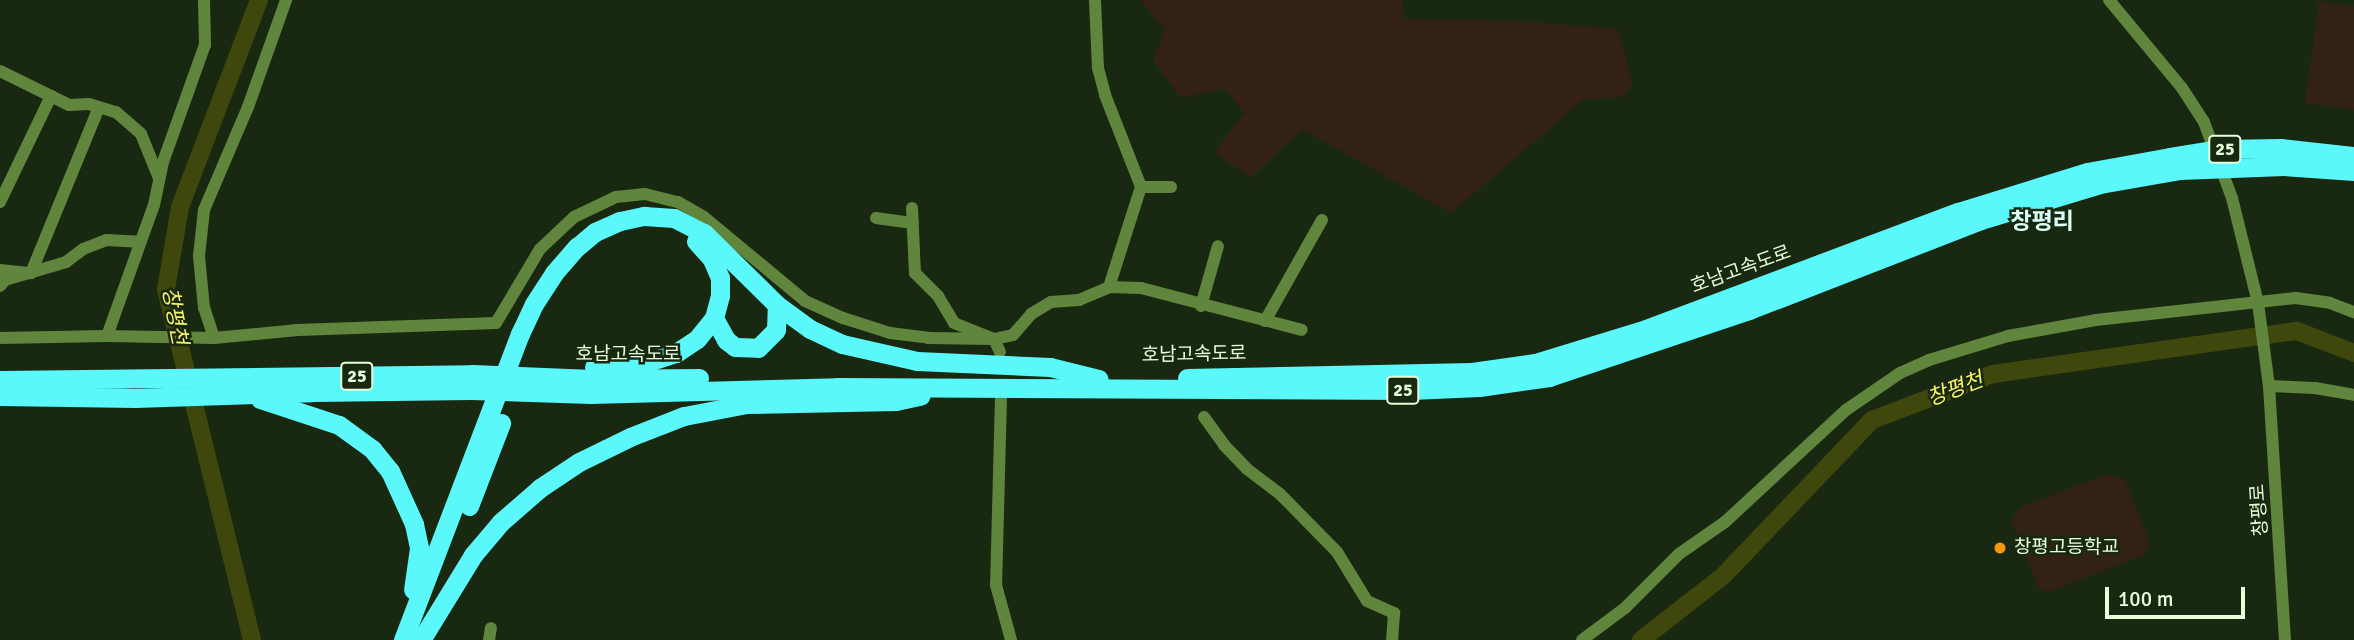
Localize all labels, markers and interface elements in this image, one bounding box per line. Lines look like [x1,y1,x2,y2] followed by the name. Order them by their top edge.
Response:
[2208,134,2242,164] road number: 25
[2010,208,2074,236] district label: 창평리
[1688,241,1794,299] street label: 호남고속도로
[157,285,193,347] water label: 창평천
[1141,343,1247,367] street label: 호남고속도로
[576,344,680,366] street label: 호남고속도로
[340,362,374,390] road number: 25
[1923,367,1987,411] water label: 창평천
[1386,376,1420,404] road number: 25
[2247,483,2273,537] street label: 창평로
[2014,537,2119,559] place label: 창평고등학교
[1992,540,2008,556] marker: 창평고등학교
[2109,574,2249,618] scale bar
[2118,586,2173,612] text: 100 m

